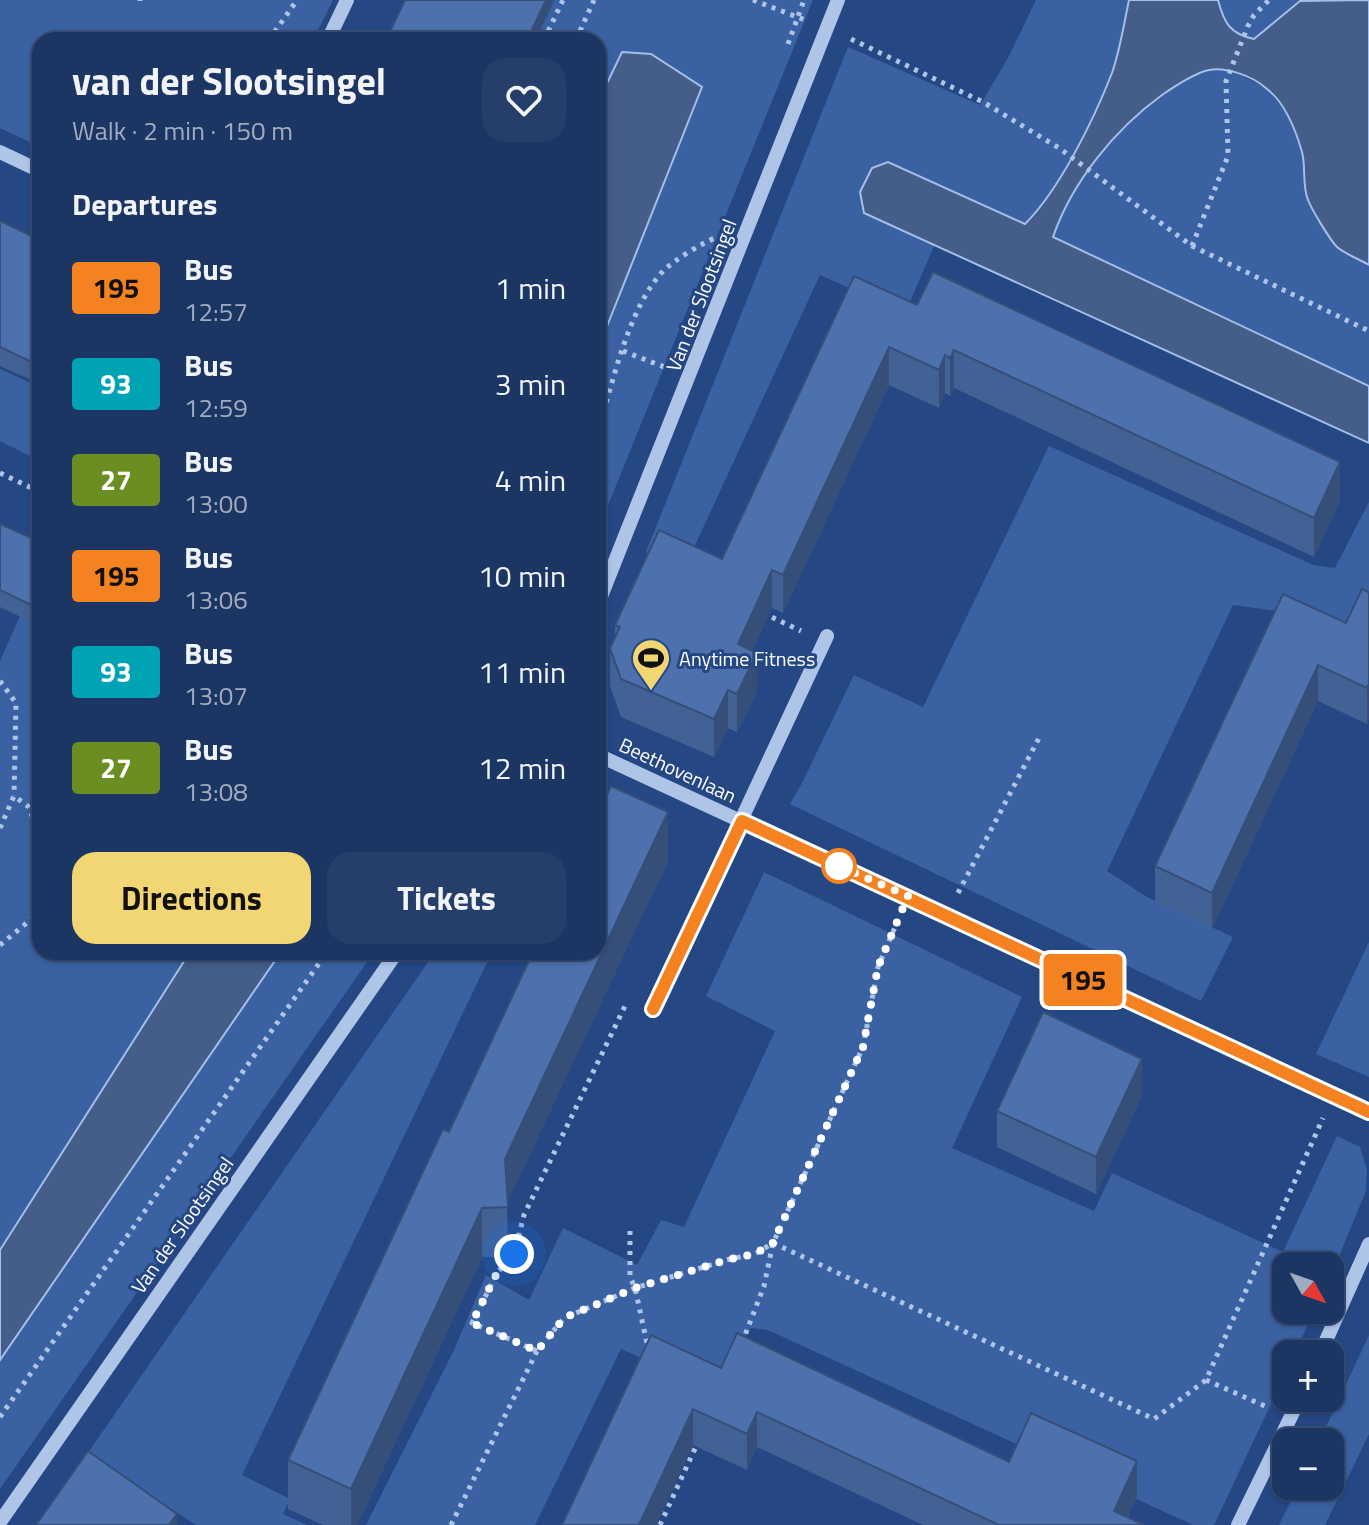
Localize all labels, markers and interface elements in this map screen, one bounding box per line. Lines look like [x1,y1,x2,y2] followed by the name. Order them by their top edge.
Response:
[72,52,386,110] text: van der Slootsingel
[482,58,566,142] button: heart
[72,111,293,150] text: Walk · 2 min · 150 m
[72,181,217,227] text: Departures
[658,214,744,376] street label: Van der Slootsingel
[184,246,233,292] text: Bus
[495,265,566,311] text: 1 min
[92,266,140,309] text: 195
[184,292,248,331] text: 12:57
[184,342,233,388] text: Bus
[495,361,566,407] text: 3 min
[100,362,132,405] text: 93
[184,388,248,427] text: 12:59
[184,438,233,484] text: Bus
[495,457,566,503] text: 4 min
[100,458,132,501] text: 27
[184,484,248,523] text: 13:00
[184,534,233,580] text: Bus
[478,553,566,599] text: 10 min
[92,554,140,597] text: 195
[184,580,248,619] text: 13:06
[184,630,233,676] text: Bus
[630,637,672,692] sports icon: Anytime Fitness
[679,643,815,674] place label: Anytime Fitness
[478,649,566,695] text: 11 min
[100,650,132,693] text: 93
[184,676,248,715] text: 13:07
[184,726,233,772] text: Bus
[614,729,742,811] street label: Beethovenlaan
[478,745,566,791] text: 12 min
[100,746,132,789] text: 27
[184,772,248,811] text: 13:08
[822,849,856,883] unlabelled marker
[72,852,311,944] button: Directions
[327,852,566,944] button: Tickets
[1037,954,1129,1006] line badge: 195
[1059,958,1107,1001] text: 195
[123,1150,241,1300] street label: Van der Slootsingel
[494,1234,534,1274] your location
[1272,1252,1344,1324] north arrow
[1272,1252,1344,1500] map controls
[1272,1340,1344,1412] button: +
[1272,1428,1344,1500] button: −

